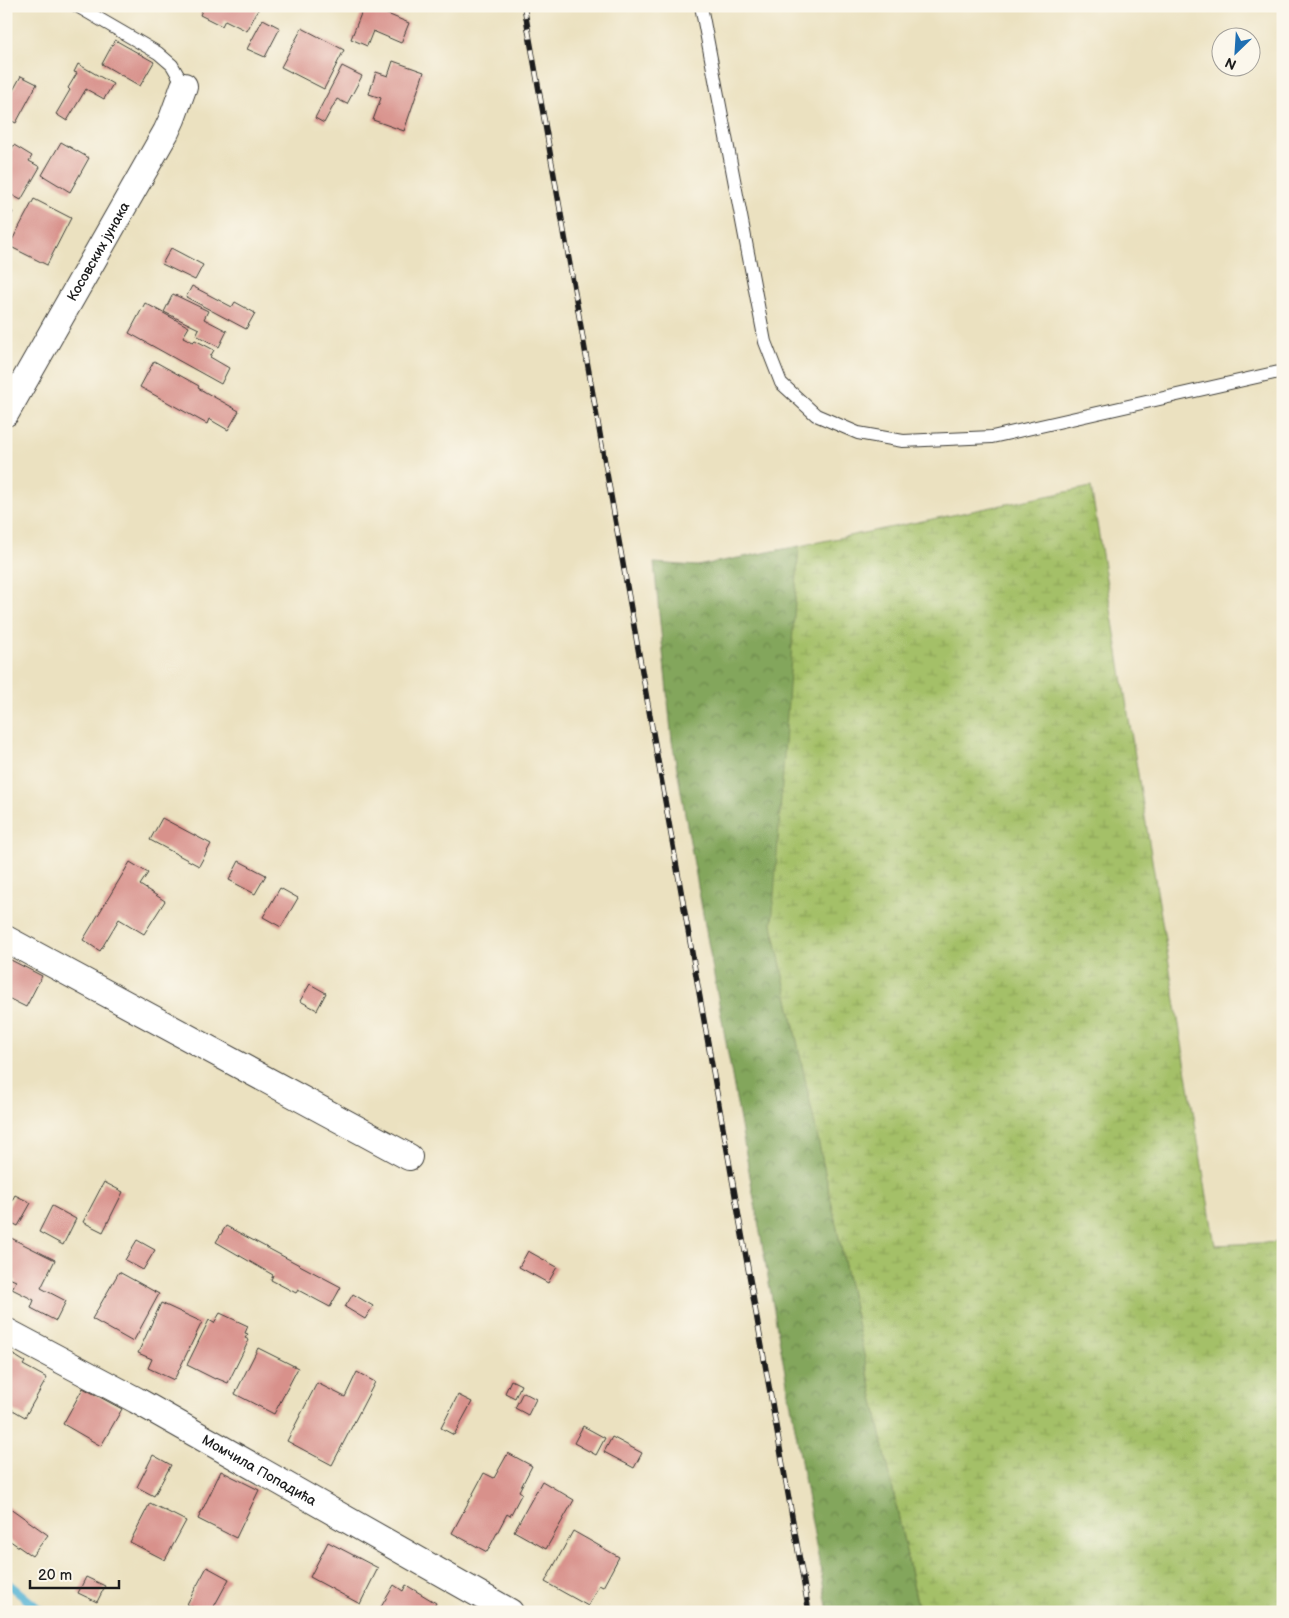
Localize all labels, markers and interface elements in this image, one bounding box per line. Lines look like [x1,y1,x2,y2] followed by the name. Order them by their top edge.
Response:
[1212,28,1262,78] north arrow
[1222,53,1239,73] text: N
[63,198,134,304] street label: Косовских јунака
[199,1431,320,1510] street label: Момчила Попадића
[30,1558,119,1590] scale bar
[38,1566,72,1585] text: 20 m

